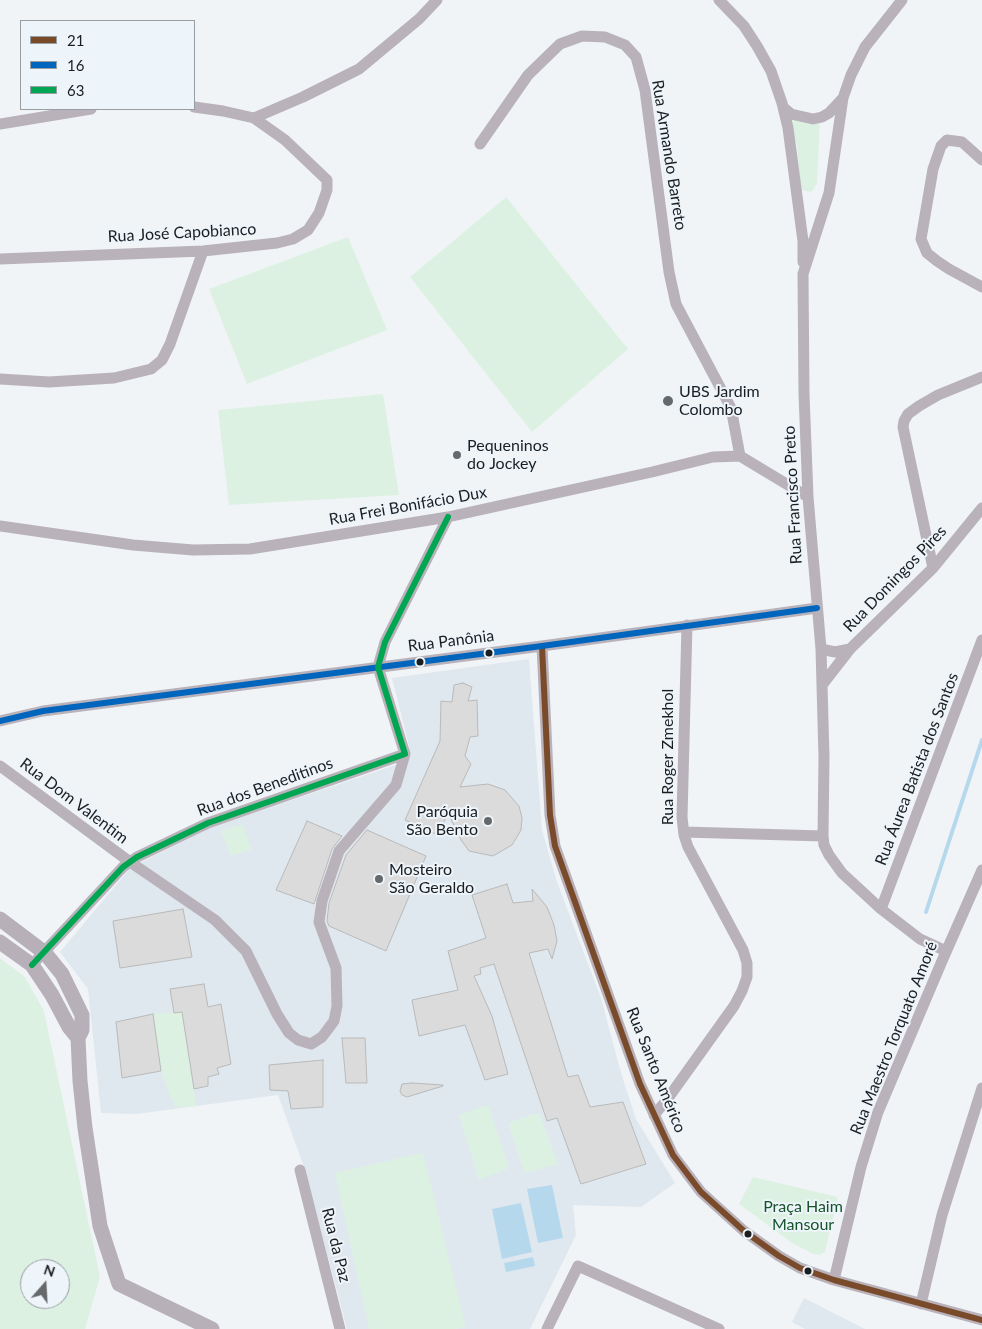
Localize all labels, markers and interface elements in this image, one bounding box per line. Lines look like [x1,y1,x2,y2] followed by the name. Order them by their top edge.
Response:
[20,20,195,110] legend
[67,31,84,49] text: 21
[67,56,84,74] text: 16
[648,78,690,232] street label: Rua Armando Barreto
[67,81,84,99] text: 63
[107,220,257,246] street label: Rua José Capobianco
[679,382,760,420] place label: UBS Jardim Colombo
[661,394,675,408] marker: UBS Jardim Colombo
[780,425,806,565] street label: Rua Francisco Preto
[467,436,549,474] place label: Pequeninos do Jockey
[451,449,463,461] marker: Pequeninos do Jockey
[328,483,488,529] street label: Rua Frei Bonifácio Dux
[839,522,951,636] street label: Rua Domingos Pires
[407,626,495,656] street label: Rua Panônia
[484,648,494,658] unlabelled marker
[415,657,425,667] unlabelled marker
[871,670,963,868] street label: Rua Áurea Batista dos Santos
[658,689,678,825] street label: Rua Roger Zmekhol
[194,753,336,821] street label: Rua dos Beneditinos
[16,754,132,848] street label: Rua Dom Valentim
[406,802,478,840] place label: Paróquia São Bento
[482,815,494,827] marker: Paróquia São Bento
[389,860,474,898] place label: Mosteiro São Geraldo
[373,873,385,885] marker: Mosteiro São Geraldo
[846,939,942,1137] street label: Rua Maestro Torquato Amoré
[622,1005,690,1135] street label: Rua Santo Américo
[763,1197,843,1235] park label: Praça Haim Mansour
[317,1206,355,1284] street label: Rua da Paz
[743,1229,753,1239] unlabelled marker
[20,1259,70,1309] north arrow
[42,1260,58,1280] text: N
[803,1266,813,1276] unlabelled marker

